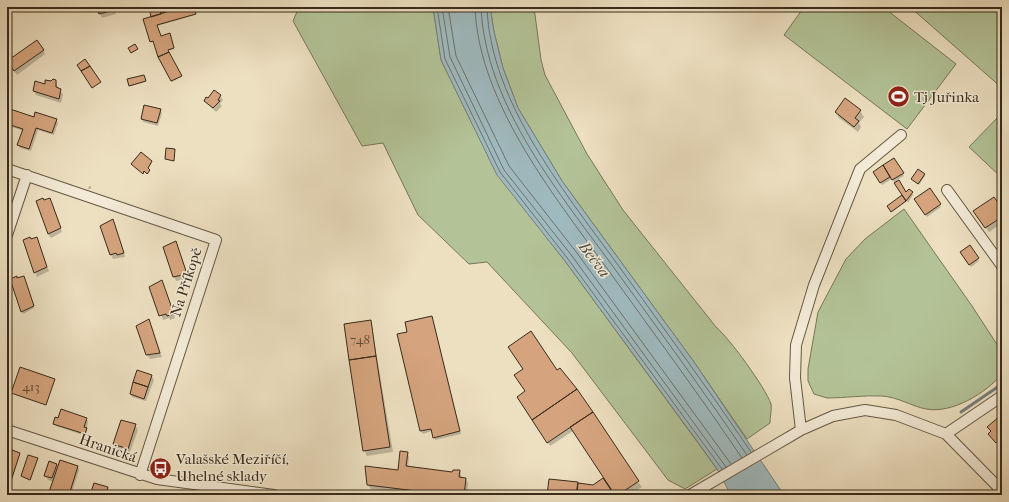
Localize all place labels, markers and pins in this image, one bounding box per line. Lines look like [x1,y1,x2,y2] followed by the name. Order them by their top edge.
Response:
[885,84,911,110] sports icon: Tj Juřinka
[914,88,980,106] place label: Tj Juřinka
[175,450,289,485] place label: Valašské Meziříčí, Uhelné sklady
[147,455,173,481] bus stop icon: Valašské Meziříčí, Uhelné sklady

